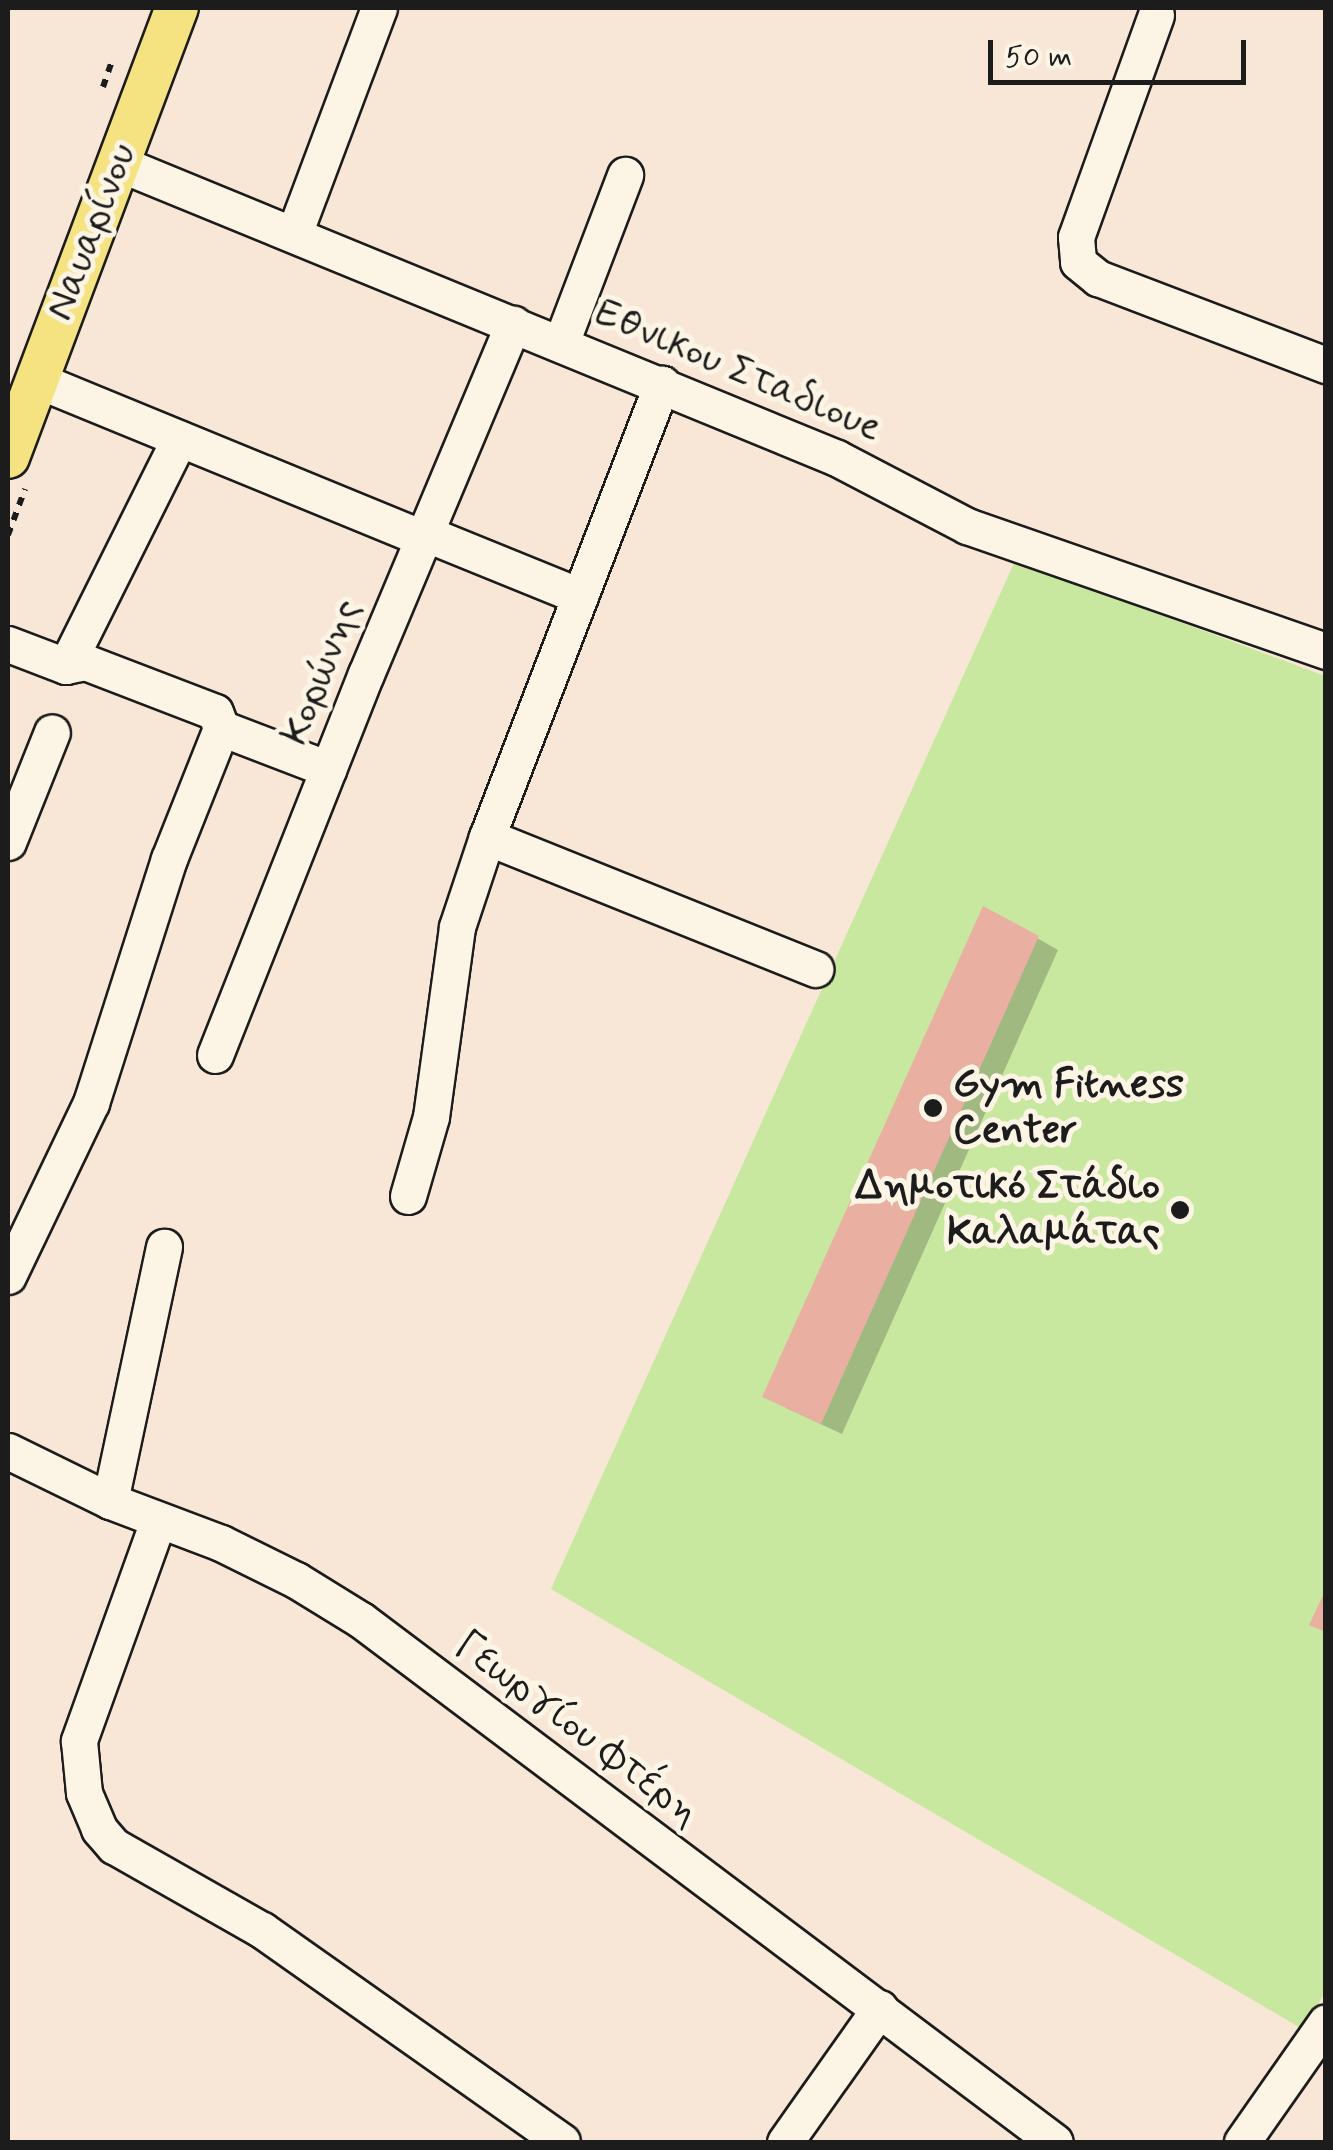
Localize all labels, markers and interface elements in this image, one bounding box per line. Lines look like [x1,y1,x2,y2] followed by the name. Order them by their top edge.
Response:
[993,20,1250,82] scale bar
[1005,38,1072,77] text: 50 m
[36,137,148,327] street label: Ναυαρίνου
[588,289,888,453] street label: Εθνικου Σταδιουe
[271,592,373,752] street label: Κορώνης
[953,1061,1184,1155] place label: Gym Fitness Center
[922,1097,944,1119] marker: Gym Fitness Center
[855,1163,1160,1257] place label: Δημοτικό Στάδιο Καλαμάτας
[1169,1199,1191,1221] marker: Δημοτικό Στάδιο Καλαμάτας
[445,1621,709,1837] street label: Γεωργίου Φτέρη

